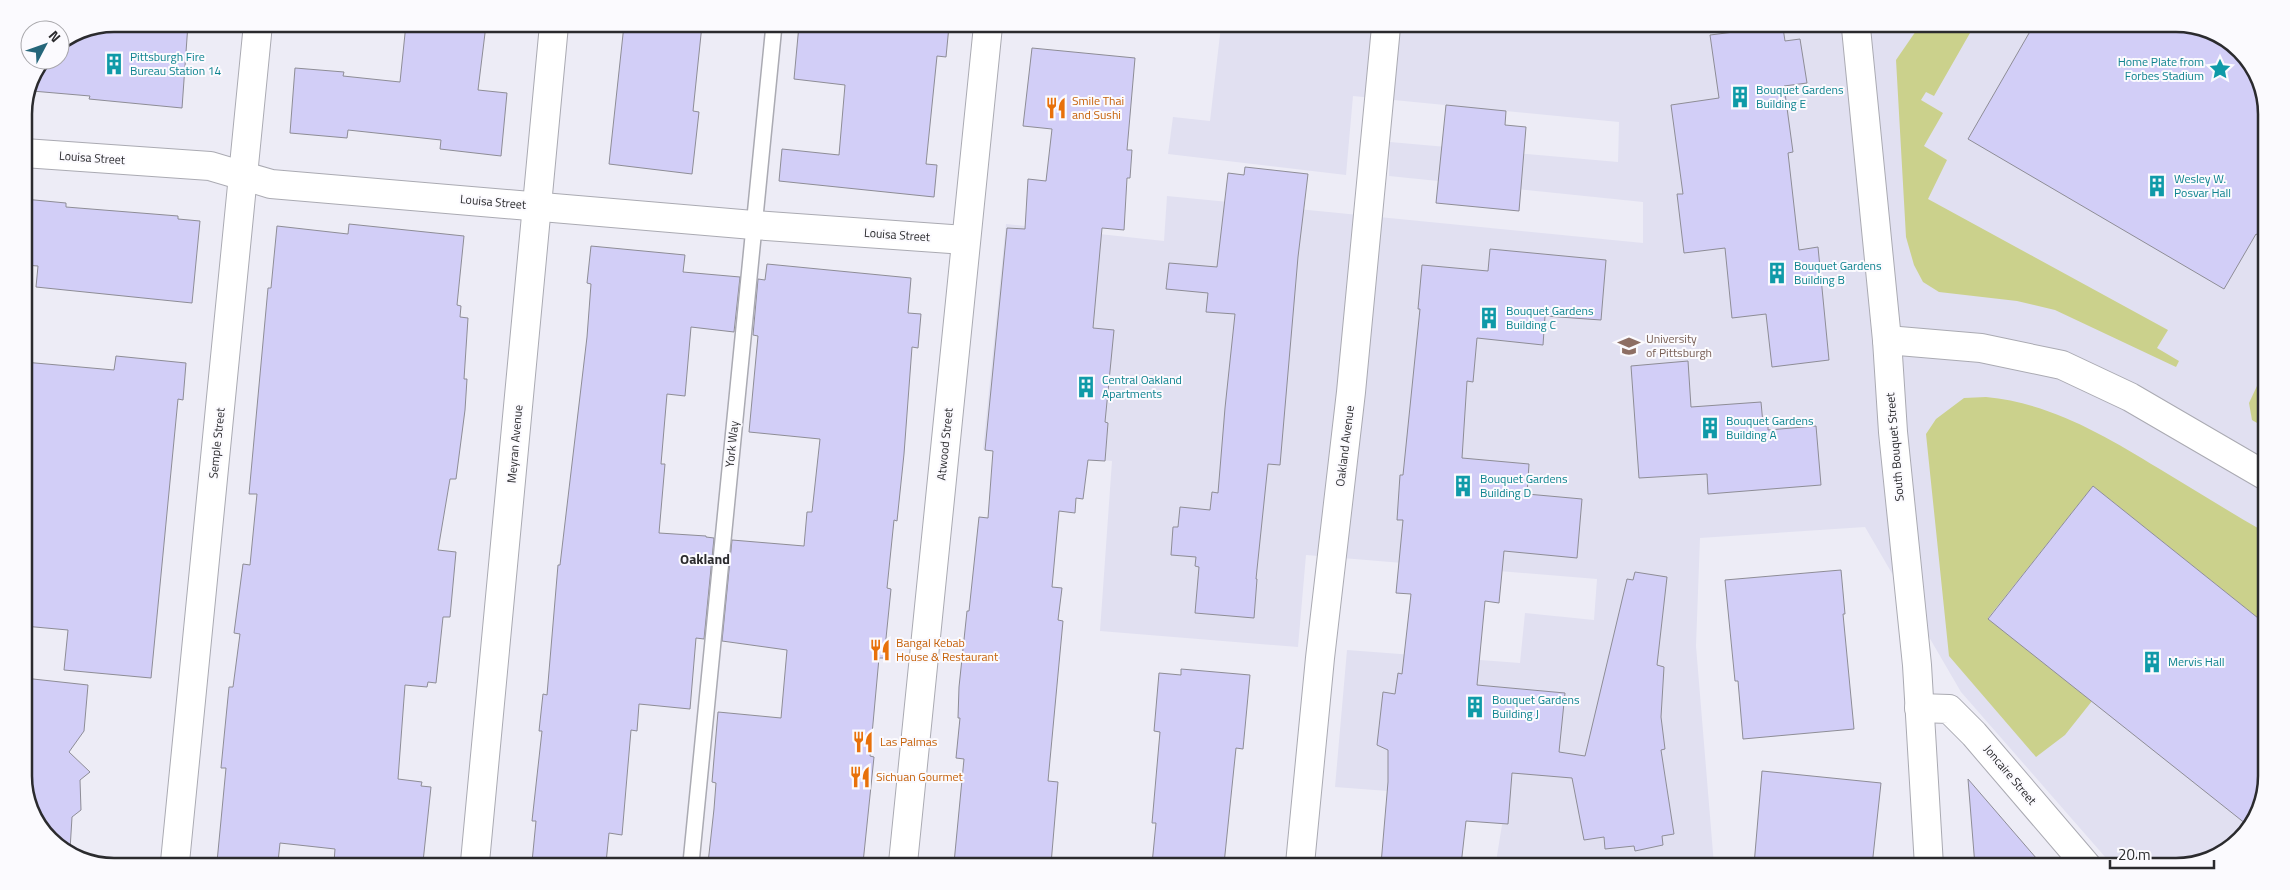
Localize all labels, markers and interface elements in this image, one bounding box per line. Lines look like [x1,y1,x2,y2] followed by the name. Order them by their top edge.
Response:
[20,20,70,70] north arrow
[44,26,66,47] text: N
[130,47,221,80] place label: Pittsburgh Fire Bureau Station 14
[101,51,127,77] building icon: Pittsburgh Fire Bureau Station 14
[2118,52,2204,85] place label: Home Plate from Forbes Stadium
[2207,56,2233,82] place icon: Home Plate from Forbes Stadium
[1756,80,1844,113] place label: Bouquet Gardens Building E
[1727,84,1753,110] building icon: Bouquet Gardens Building E
[1072,91,1124,124] place label: Smile Thai and Sushi
[1043,95,1069,121] restaurant icon: Smile Thai and Sushi
[58,146,126,169] street label: Louisa Street
[2174,169,2231,202] place label: Wesley W. Posvar Hall
[2144,173,2170,199] building icon: Wesley W. Posvar Hall
[459,189,528,214] street label: Louisa Street
[863,223,931,246] street label: Louisa Street
[1794,256,1882,289] place label: Bouquet Gardens Building B
[1764,260,1790,286] building icon: Bouquet Gardens Building B
[1506,301,1594,334] place label: Bouquet Gardens Building C
[1476,305,1502,331] building icon: Bouquet Gardens Building C
[1646,329,1712,362] place label: University of Pittsburgh
[1616,333,1642,359] school or university icon: University of Pittsburgh
[1102,370,1182,403] place label: Central Oakland Apartments
[1073,374,1099,400] building icon: Central Oakland Apartments
[1880,391,1909,502] street label: South Bouquet Street
[502,404,527,484] street label: Meyran Avenue
[1330,404,1359,488] street label: Oakland Avenue
[203,406,230,479] street label: Semple Street
[931,406,958,481] street label: Atwood Street
[1726,411,1814,444] place label: Bouquet Gardens Building A
[1697,415,1723,441] building icon: Bouquet Gardens Building A
[720,420,743,468] street label: York Way
[1480,469,1568,502] place label: Bouquet Gardens Building D
[1450,473,1476,499] building icon: Bouquet Gardens Building D
[680,548,730,569] district label: Oakland
[896,633,999,666] place label: Bangal Kebab House & Restaurant
[867,637,893,663] restaurant icon: Bangal Kebab House & Restaurant
[2139,649,2165,675] building icon: Mervis Hall
[2168,652,2225,671] place label: Mervis Hall
[1492,690,1580,723] place label: Bouquet Gardens Building J
[1462,694,1488,720] building icon: Bouquet Gardens Building J
[850,729,876,755] restaurant icon: Las Palmas
[880,732,938,751] place label: Las Palmas
[1979,740,2042,810] street label: Joncaire Street
[847,764,873,790] restaurant icon: Sichuan Gourmet
[876,767,964,786] place label: Sichuan Gourmet
[2110,838,2214,870] scale bar
[2118,843,2151,866] text: 20 m

